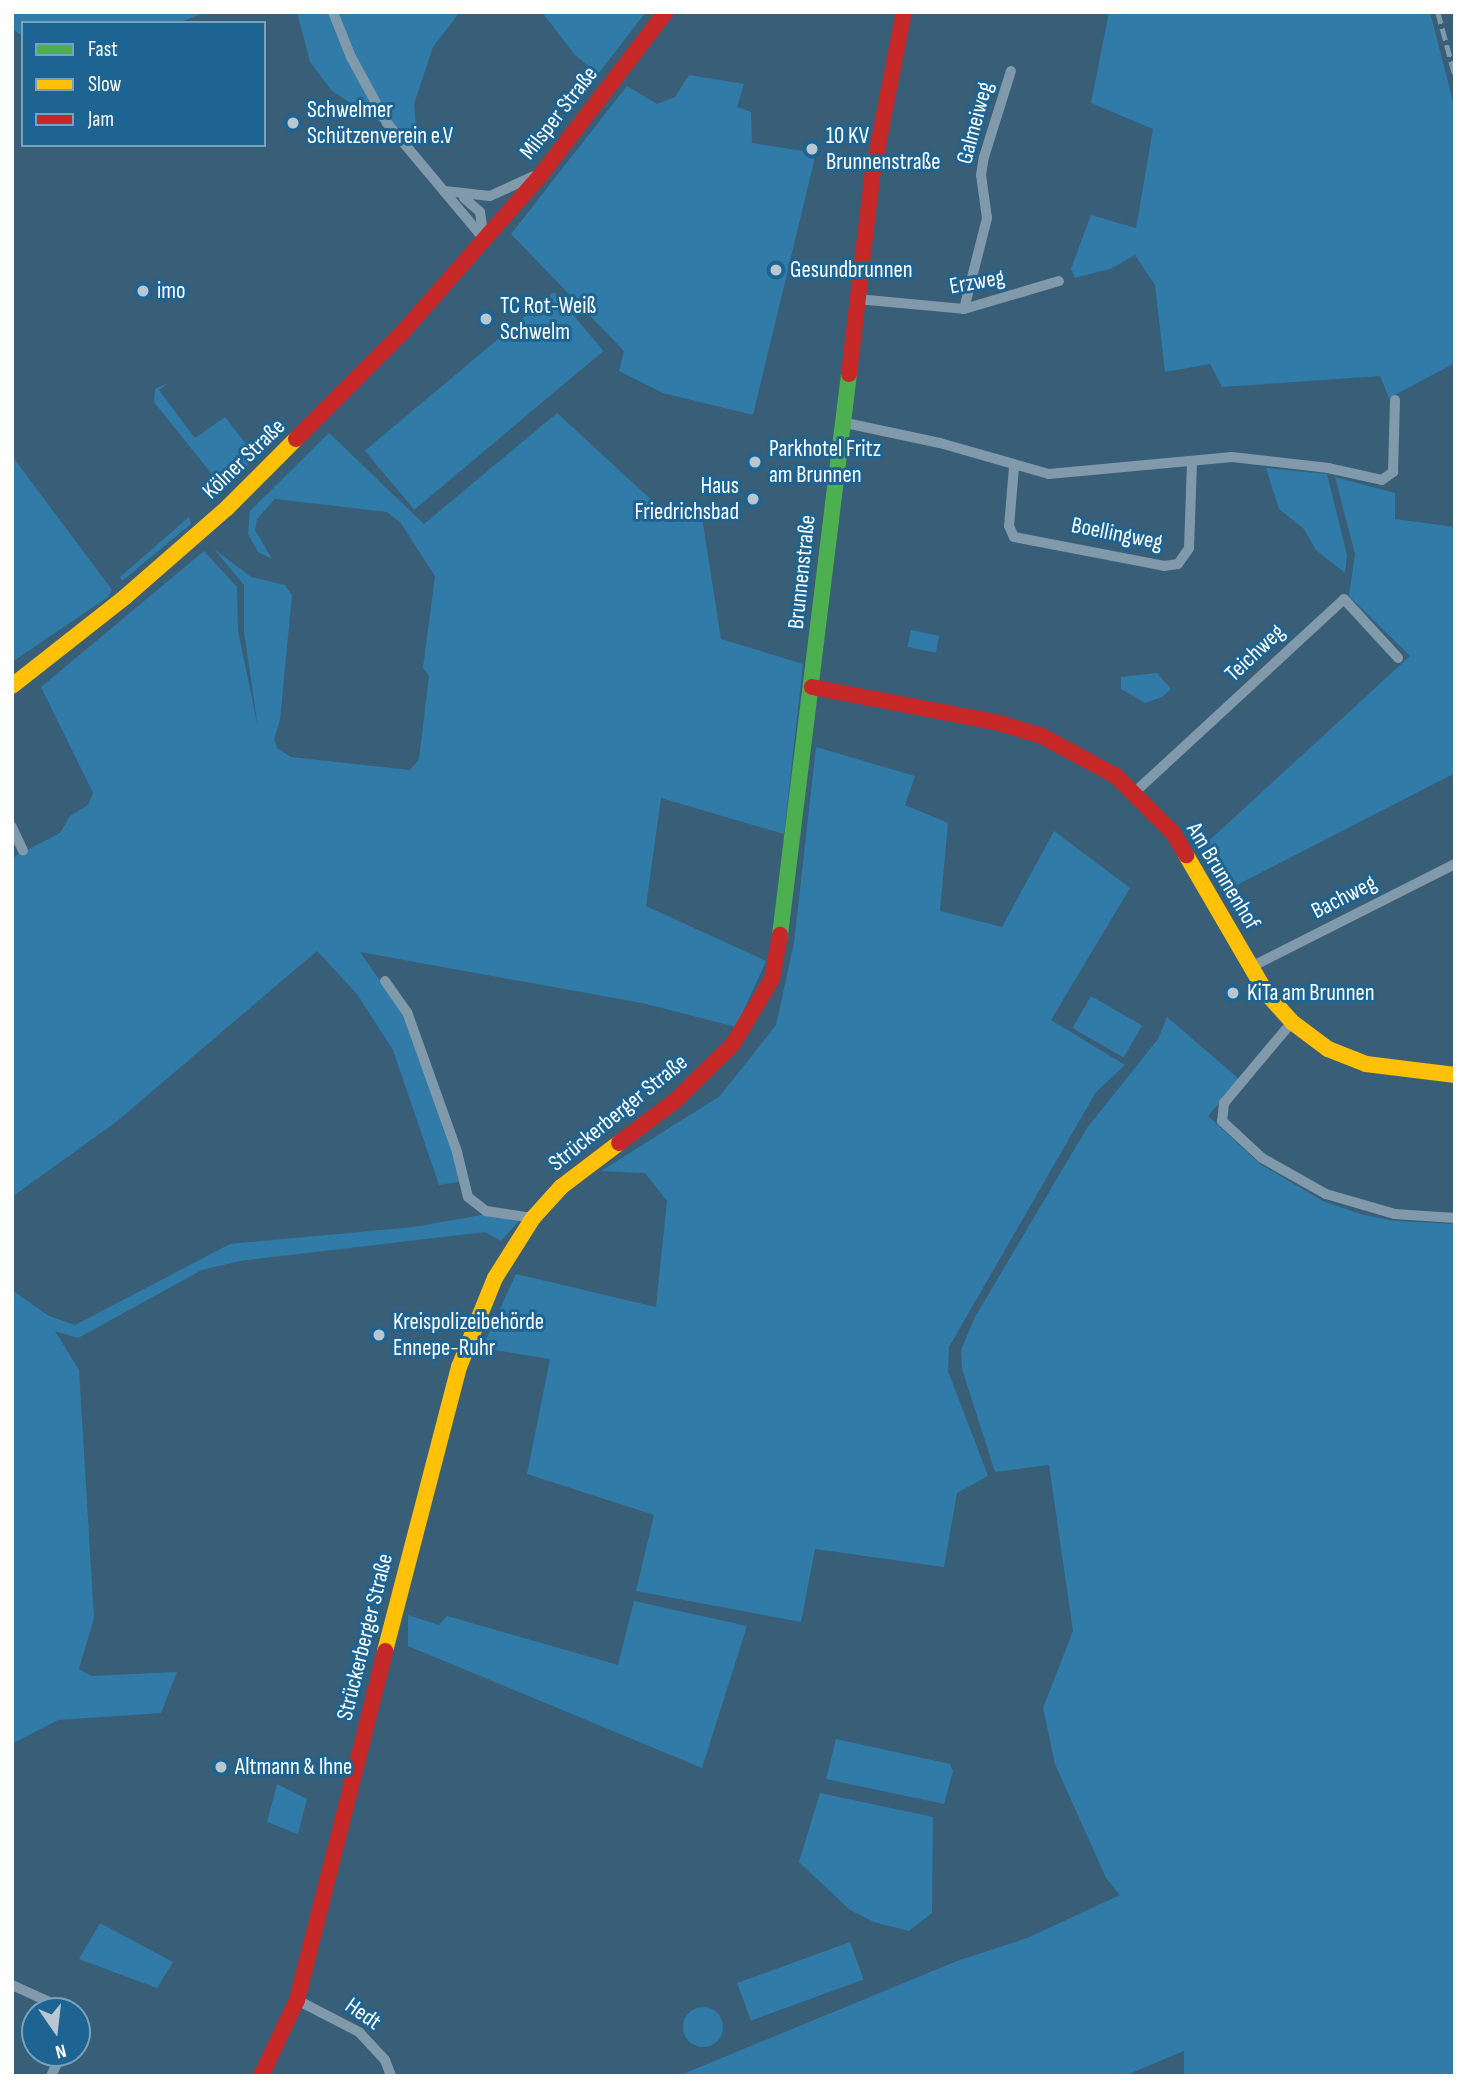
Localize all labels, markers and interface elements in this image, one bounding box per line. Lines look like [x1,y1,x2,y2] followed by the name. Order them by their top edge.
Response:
[21,21,266,147] legend
[88,37,118,62] text: Fast
[514,61,604,165] street label: Milsper Straße
[88,72,121,97] text: Slow
[951,79,999,167] street label: Galmeiweg
[307,96,453,150] place label: Schwelmer Schützenverein e.V
[88,107,114,132] text: Jam
[285,115,301,131] marker: Schwelmer Schützenverein e.V
[826,122,940,176] place label: 10 KV Brunnenstraße
[804,141,820,157] marker: 10 KV Brunnenstraße
[790,256,913,284] place label: Gesundbrunnen
[768,262,784,278] marker: Gesundbrunnen
[947,264,1007,300] street label: Erzweg
[157,277,186,305] place label: imo
[135,283,151,299] marker: imo
[500,292,596,346] place label: TC Rot-Weiß Schwelm
[478,311,494,327] marker: TC Rot-Weiß Schwelm
[197,413,291,505] street label: Kölner Straße
[769,435,881,489] place label: Parkhotel Fritz am Brunnen
[747,454,763,470] marker: Parkhotel Fritz am Brunnen
[634,472,739,526] place label: Haus Friedrichsbad
[745,491,761,507] marker: Haus Friedrichsbad
[1069,512,1165,556] street label: Boellingweg
[782,514,822,630] street label: Brunnenstraße
[1219,618,1291,688] street label: Teichweg
[1180,818,1266,934] street label: Am Brunnenhof
[1307,869,1381,925] street label: Bachweg
[1247,979,1375,1007] place label: KiTa am Brunnen
[1225,985,1241,1001] marker: KiTa am Brunnen
[543,1049,693,1177] street label: Strückerberger Straße
[393,1308,544,1362] place label: Kreispolizeibehörde Ennepe-Ruhr
[371,1327,387,1343] marker: Kreispolizeibehörde Ennepe-Ruhr
[331,1551,399,1723] street label: Strückerberger Straße
[235,1753,352,1781] place label: Altmann & Ihne
[213,1759,229,1775] marker: Altmann & Ihne
[340,1992,386,2036] street label: Hedt
[21,1997,91,2067] north arrow
[53,2039,68,2063] text: N

